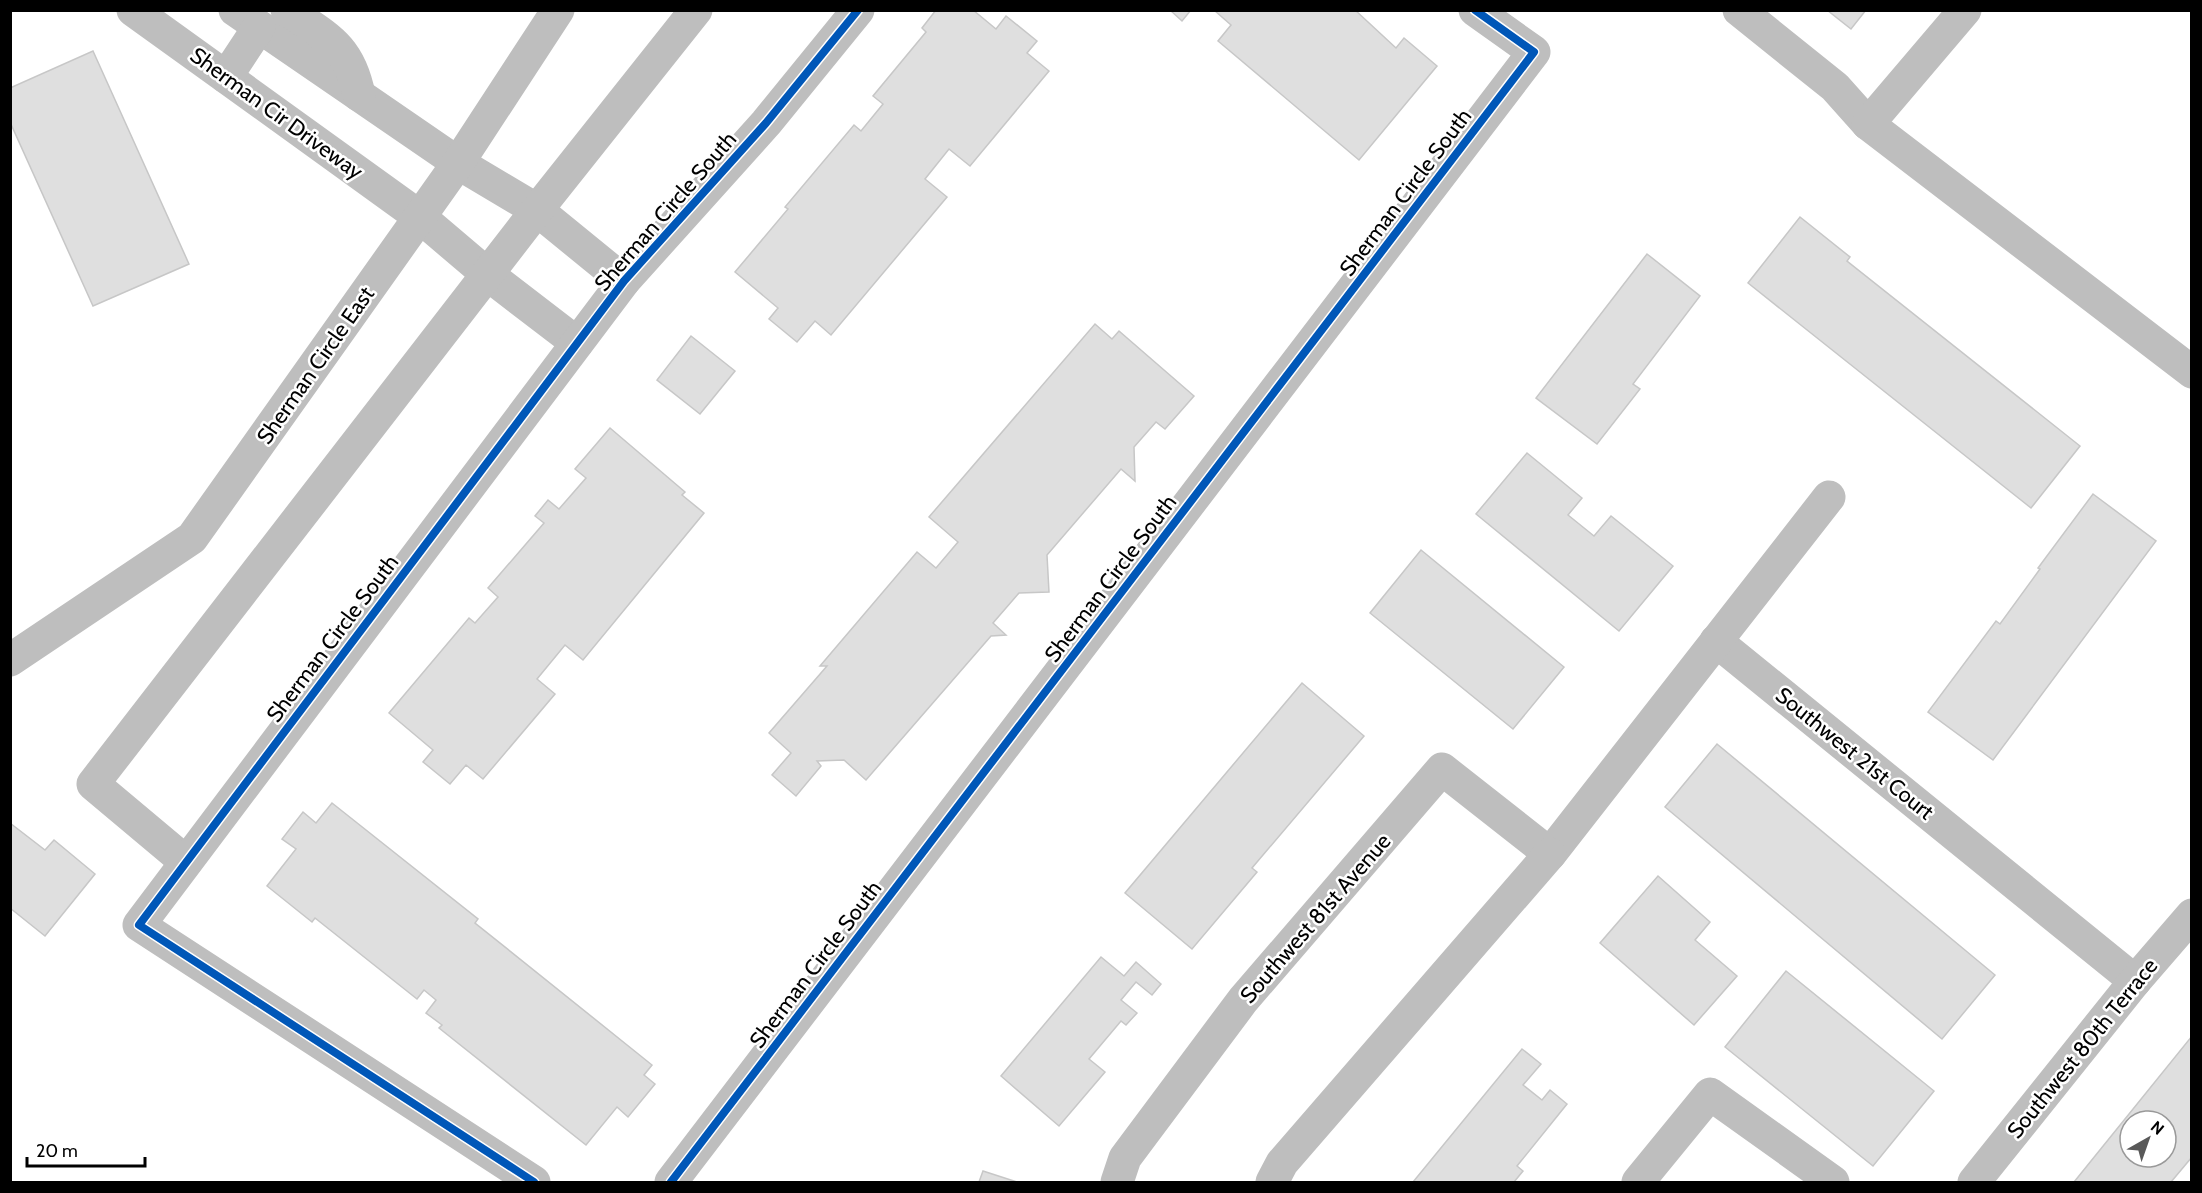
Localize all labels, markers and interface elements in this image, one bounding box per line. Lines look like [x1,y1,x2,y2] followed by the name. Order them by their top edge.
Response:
[185,42,368,185] street label: Sherman Cir Driveway
[1334,103,1477,281] street label: Sherman Circle South
[589,126,742,297] street label: Sherman Circle South
[251,281,380,449] street label: Sherman Circle East
[1039,489,1182,667] street label: Sherman Circle South
[261,549,404,727] street label: Sherman Circle South
[1770,681,1940,826] street label: Southwest 21st Court
[1234,828,1396,1009] street label: Southwest 81st Avenue
[744,875,887,1053] street label: Sherman Circle South
[2001,953,2163,1144] street label: Southwest 80th Terrace
[2118,1109,2178,1169] north arrow
[2147,1117,2168,1139] text: N
[27,1130,146,1168] scale bar
[36,1140,78,1162] text: 20 m

